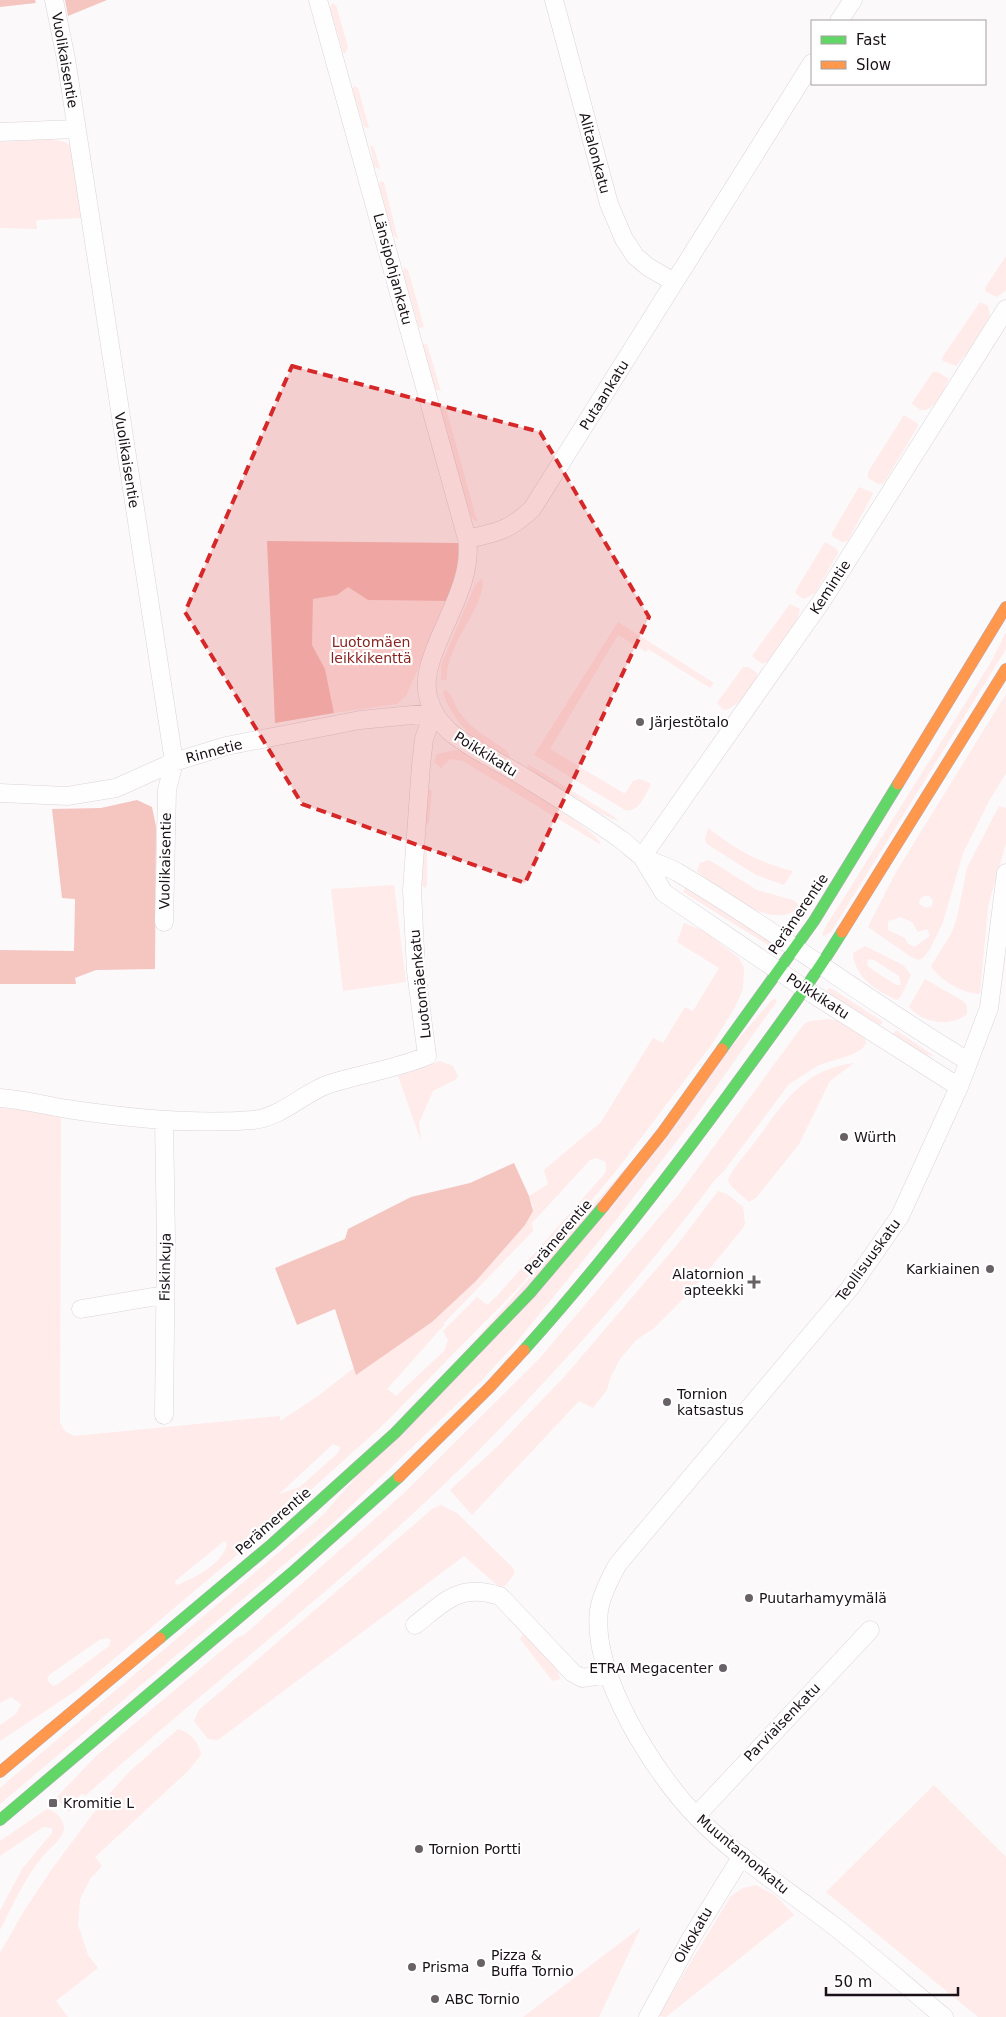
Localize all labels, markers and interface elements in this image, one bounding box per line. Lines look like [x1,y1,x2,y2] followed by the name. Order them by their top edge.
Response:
[49,11,81,109] street label: Vuolikaisentie
[811,20,986,85] legend
[856,31,886,49] text: Fast
[856,56,891,74] text: Slow
[576,111,614,195] street label: Alitalonkatu
[370,211,416,327] street label: Länsipohjankatu
[576,357,632,433] street label: Putaankatu
[112,411,142,509] street label: Vuolikaisentie
[807,557,853,617] street label: Kemintie
[330,634,412,666] park label: Luotomäen leikkikenttä
[649,714,729,730] place label: Järjestötalo
[634,716,646,728] marker: Järjestötalo
[452,728,520,780] street label: Poikkikatu
[184,736,244,766] street label: Rinnetie
[156,812,174,910] street label: Vuolikaisentie
[765,871,831,957] street label: Perämerentie
[406,929,434,1039] street label: Luotomäenkatu
[784,970,852,1022] street label: Poikkikatu
[854,1129,896,1145] place label: Würth
[838,1131,850,1143] marker: Würth
[521,1196,595,1278] street label: Perämerentie
[832,1216,903,1305] street label: Teollisuuskatu
[156,1233,174,1301] street label: Fiskinkuja
[906,1261,980,1277] place label: Karkiainen
[984,1263,996,1275] marker: Karkiainen
[672,1266,744,1298] place label: Alatornion apteekki
[748,1276,760,1288] marker: Alatornion apteekki
[676,1386,744,1418] place label: Tornion katsastus
[661,1396,673,1408] marker: Tornion katsastus
[232,1484,314,1558] street label: Perämerentie
[759,1590,887,1606] place label: Puutarhamyymälä
[743,1592,755,1604] marker: Puutarhamyymälä
[589,1660,713,1676] place label: ETRA Megacenter
[717,1662,729,1674] marker: ETRA Megacenter
[741,1680,823,1764] street label: Parviaisenkatu
[63,1795,134,1811] place label: Kromitie L
[47,1797,59,1809] marker: Kromitie L
[694,1811,792,1897] street label: Muuntamonkatu
[428,1841,521,1857] place label: Tornion Portti
[413,1843,425,1855] marker: Tornion Portti
[671,1904,715,1966] street label: Oikokatu
[491,1947,574,1979] place label: Pizza & Buffa Tornio
[475,1957,487,1969] marker: Pizza & Buffa Tornio
[422,1959,469,1975] place label: Prisma
[406,1961,418,1973] marker: Prisma
[826,1964,958,1996] scale bar
[834,1973,872,1991] text: 50 m
[445,1991,520,2007] place label: ABC Tornio
[429,1993,441,2005] marker: ABC Tornio

